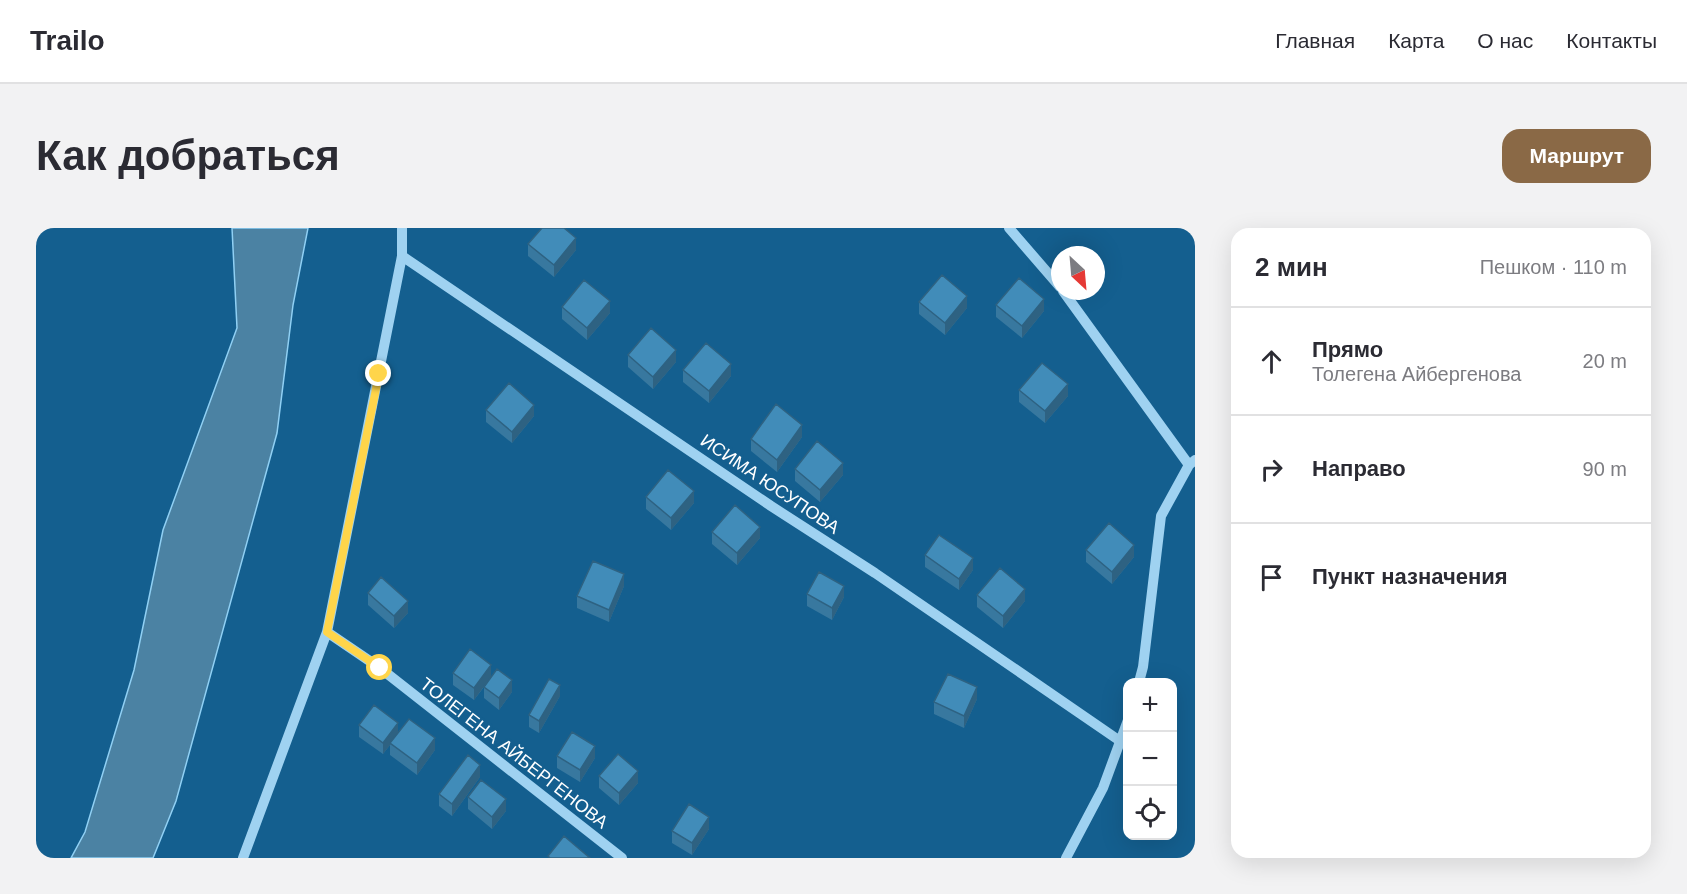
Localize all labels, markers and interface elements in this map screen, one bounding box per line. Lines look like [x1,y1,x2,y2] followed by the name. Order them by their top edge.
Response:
[30,25,105,56] text: Trailo
[1275,29,1355,52] text: Главная
[1388,29,1444,52] text: Карта
[1477,29,1533,52] text: О нас
[1566,29,1657,52] text: Контакты
[1502,129,1651,183] button: Маршрут
[36,132,340,179] text: Как добраться
[1051,246,1105,300] north arrow
[1255,252,1328,282] text: 2 мин
[1480,256,1627,278] text: Пешком · 110 m
[1312,337,1383,362] text: Прямо
[1255,345,1288,378] icon: ahead
[1583,350,1627,372] text: 20 m
[365,360,391,386] route end
[1312,363,1522,385] text: Толегена Айбергенова
[697,430,843,538] street label: ИСИМА ЮСУПОВА
[1255,453,1288,486] icon: right
[1312,456,1406,481] text: Направо
[1583,458,1627,480] text: 90 m
[1255,561,1288,594] icon: arrive
[1312,564,1508,589] text: Пункт назначения
[366,654,392,680] route start
[416,673,612,832] street label: ТОЛЕГЕНА АЙБЕРГЕНОВА
[1123,678,1177,840] map controls
[1123,678,1177,732] button: +
[1123,732,1177,786] button: −
[1123,786,1177,840] button: locate

